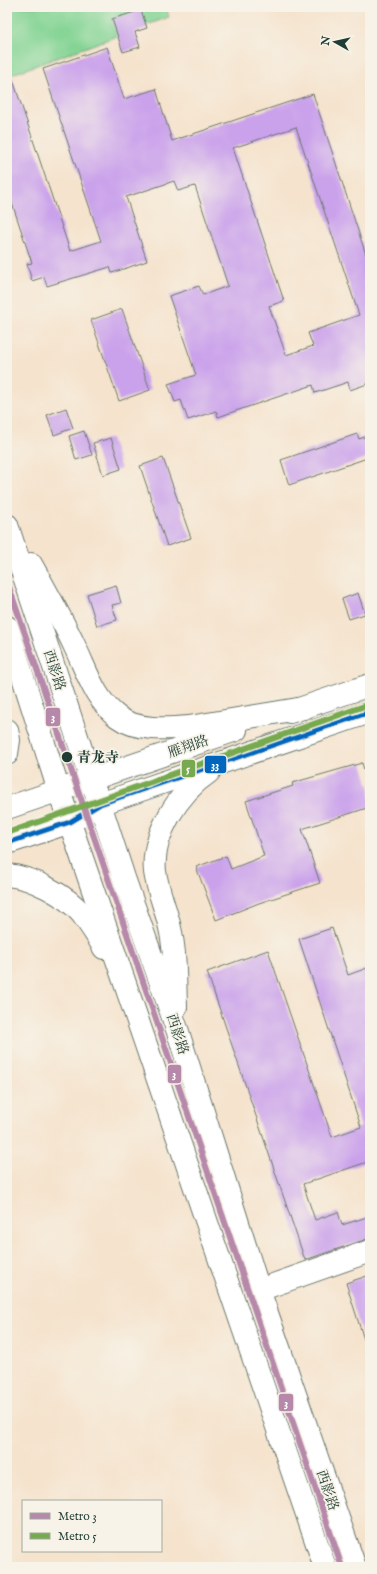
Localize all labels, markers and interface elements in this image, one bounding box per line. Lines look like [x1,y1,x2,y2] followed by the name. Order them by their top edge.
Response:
[315,22,355,62] north arrow
[318,35,334,47] text: N
[39,648,69,693] street label: 西影路
[45,707,61,727] line badge: 3
[51,711,55,725] text: 3
[166,732,211,762] street label: 雁翔路
[77,749,119,767] place label: 青龙寺
[60,750,74,764] marker: 青龙寺
[204,755,227,774] line badge: 33
[181,759,196,778] line badge: 5
[211,759,219,773] text: 33
[186,762,190,776] text: 5
[162,1012,192,1057] street label: 西影路
[167,1064,182,1084] line badge: 3
[172,1068,176,1082] text: 3
[278,1393,294,1412] line badge: 3
[284,1397,288,1411] text: 3
[312,1468,342,1513] street label: 西影路
[22,1500,162,1552] legend
[58,1509,97,1524] text: Metro 3
[58,1529,97,1544] text: Metro 5

